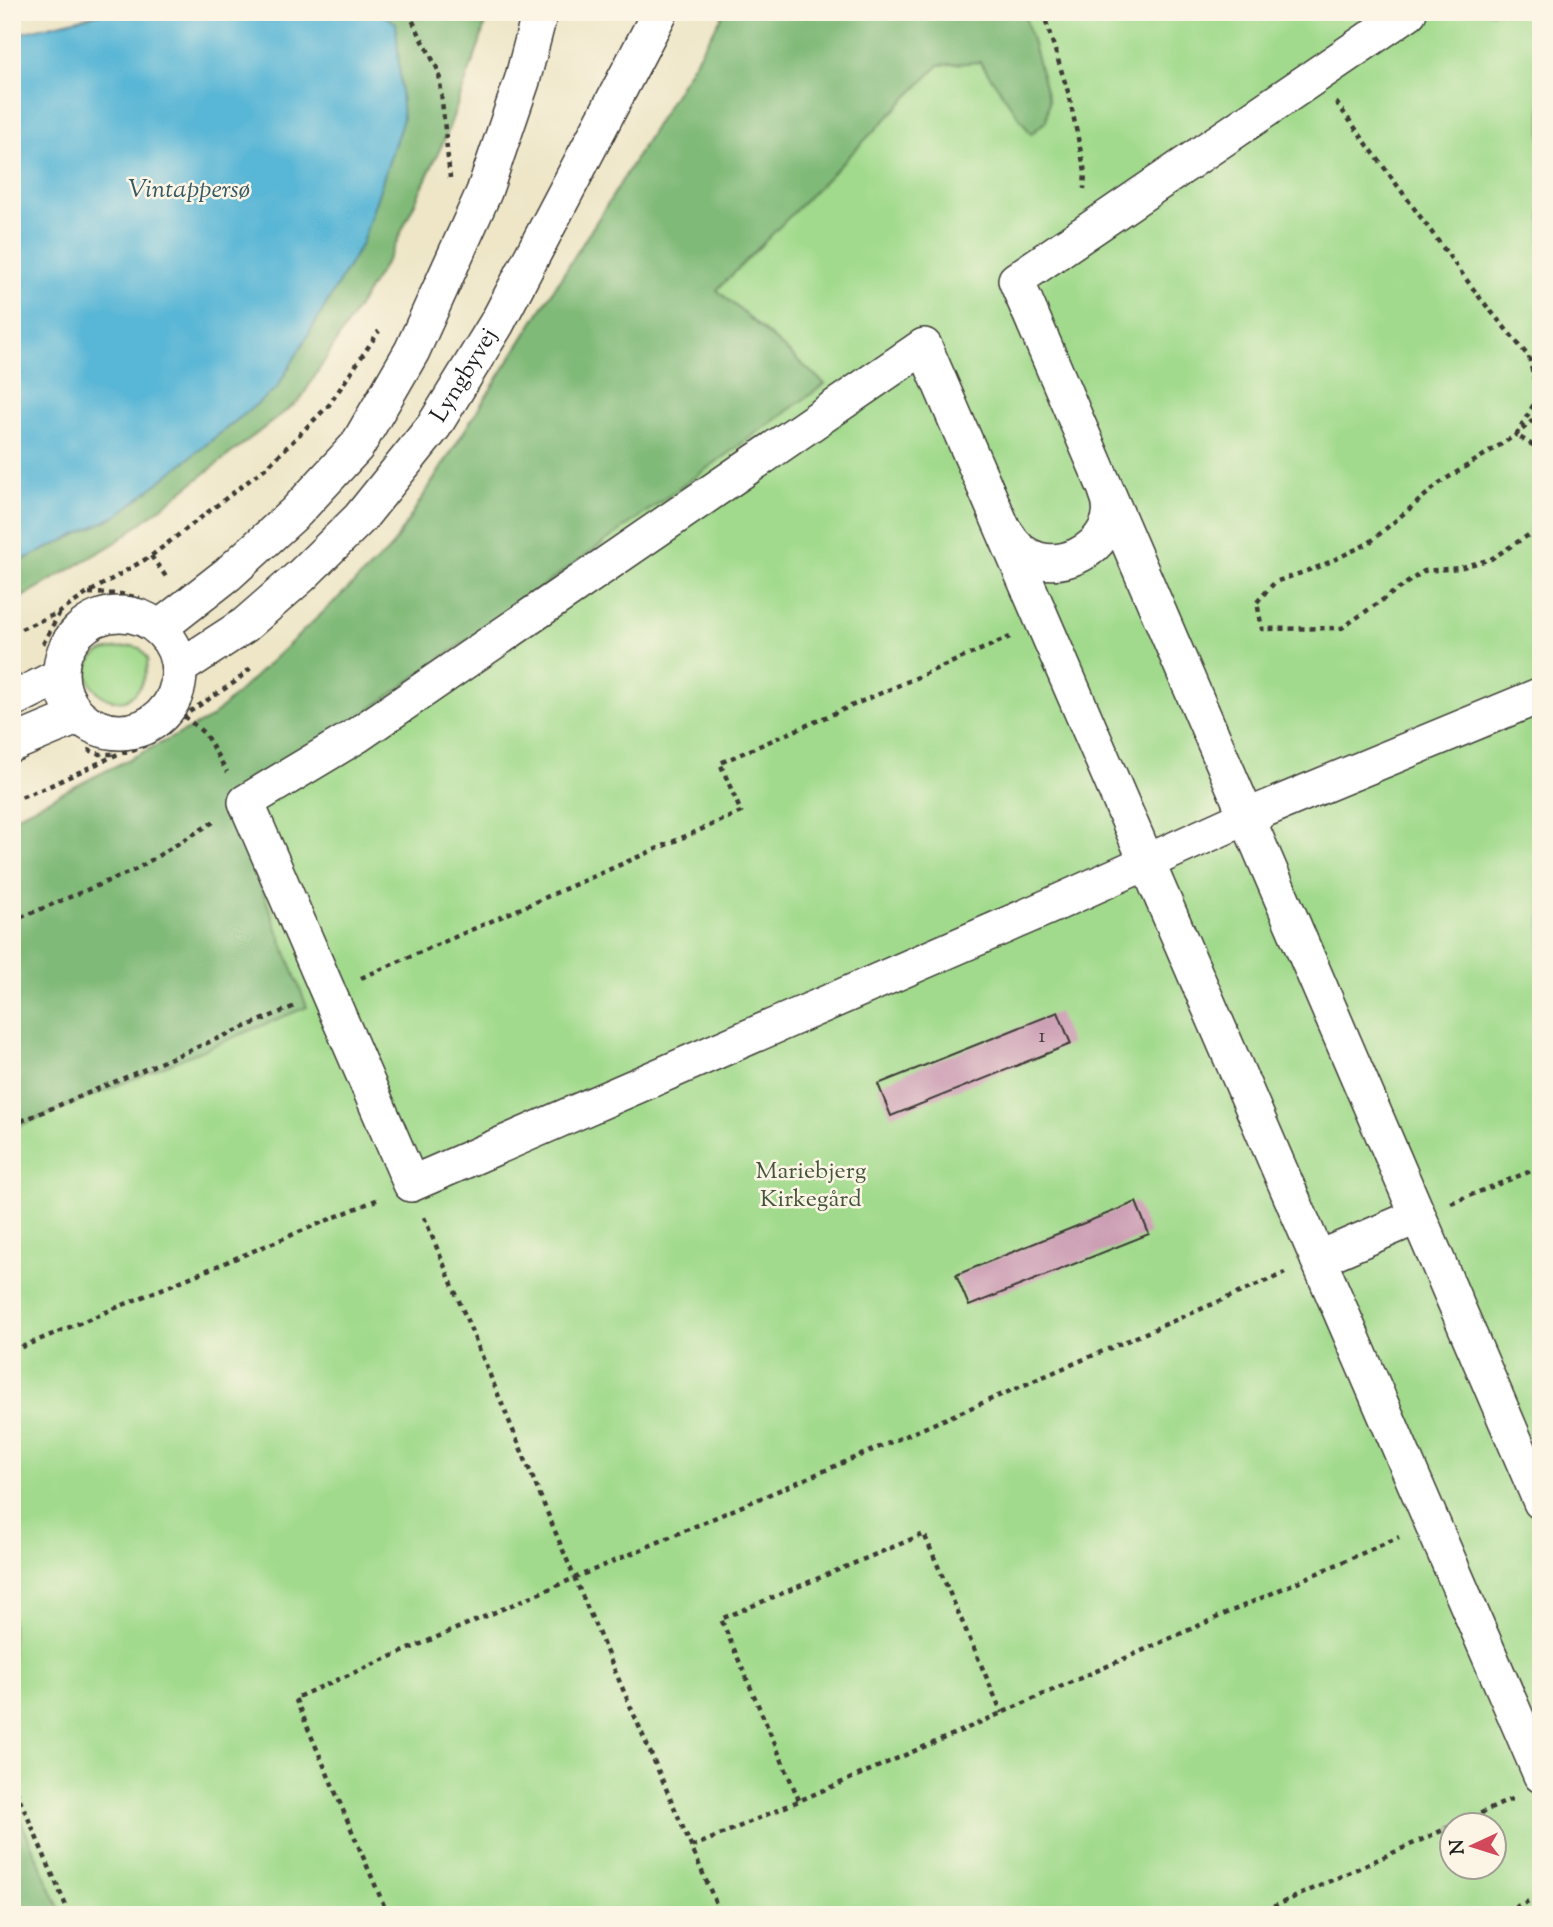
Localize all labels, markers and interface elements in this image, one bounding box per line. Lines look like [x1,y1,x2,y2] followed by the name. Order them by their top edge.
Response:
[128,172,250,209] water label: Vintappersø
[423,322,507,429] street label: Lyngbyvej
[1038,1022,1046,1052] house number: 1
[756,1155,867,1217] park label: Mariebjerg Kirkegård
[1438,1812,1508,1882] north arrow
[1445,1839,1473,1856] text: N

